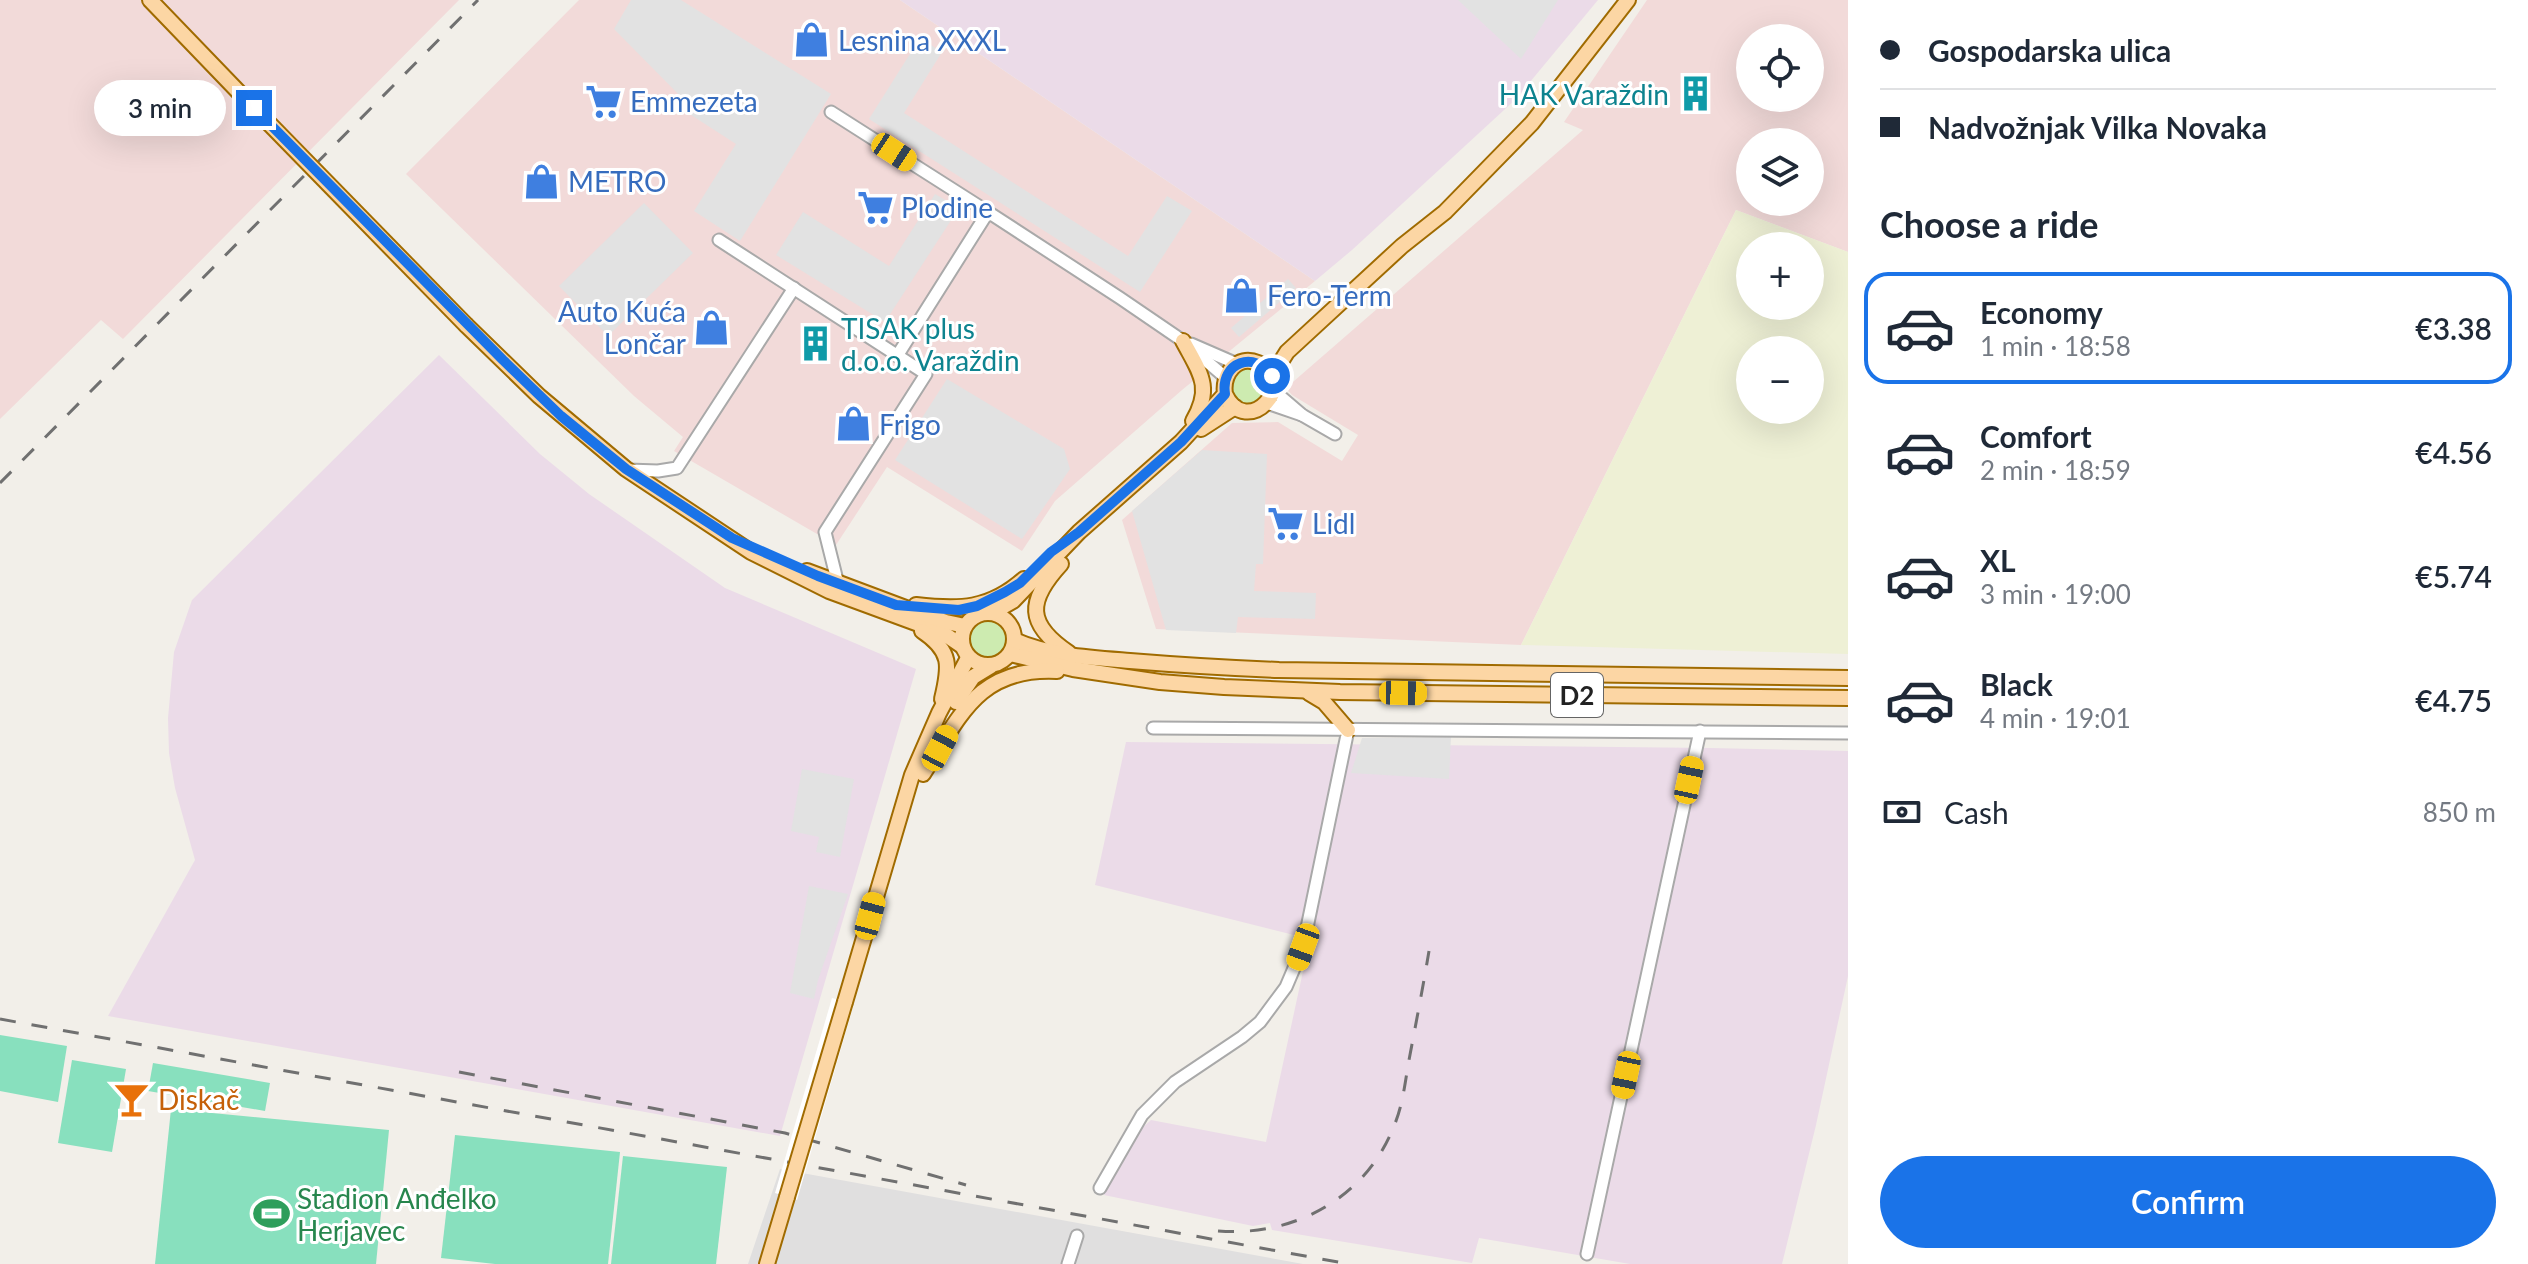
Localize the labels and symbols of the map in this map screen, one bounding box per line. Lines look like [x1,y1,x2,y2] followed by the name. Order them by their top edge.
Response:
[793,21,831,59] shop icon: Lesnina XXXL
[838,23,1006,57] place label: Lesnina XXXL
[1676,75,1714,113] building icon: HAK Varaždin
[1499,77,1669,111] place label: HAK Varaždin
[94,80,226,136] callout: 3 min
[585,82,623,120] supermarket icon: Emmezeta
[630,84,758,118] place label: Emmezeta
[236,90,272,126] route end
[867,129,921,175] car
[523,162,561,200] shop icon: METRO
[568,164,666,198] place label: METRO
[856,188,894,226] supermarket icon: Plodine
[901,190,993,224] place label: Plodine
[1222,276,1260,314] shop icon: Fero-Term
[1267,278,1392,312] place label: Fero-Term
[558,294,686,360] place label: Auto Kuća Lončar
[693,308,731,346] shop icon: Auto Kuća Lončar
[841,311,1020,377] place label: TISAK plus d.o.o. Varaždin
[796,325,834,363] building icon: TISAK plus d.o.o. Varaždin
[1254,358,1290,394] route start
[834,405,872,443] shop icon: Frigo
[879,407,941,441] place label: Frigo
[1267,504,1305,542] supermarket icon: Lidl
[1312,506,1355,540] place label: Lidl
[1551,673,1603,717] road number: D2
[1379,681,1427,705] car
[918,721,962,775] car
[1672,754,1706,806] car
[852,890,888,942] car
[1284,920,1322,974] car
[1609,1049,1643,1101] car
[113,1080,151,1118] bar icon: Diskač
[158,1082,239,1116] place label: Diskač
[297,1181,497,1247] place label: Stadion Anđelko Herjavec
[252,1195,290,1233] sports icon: Stadion Anđelko Herjavec

